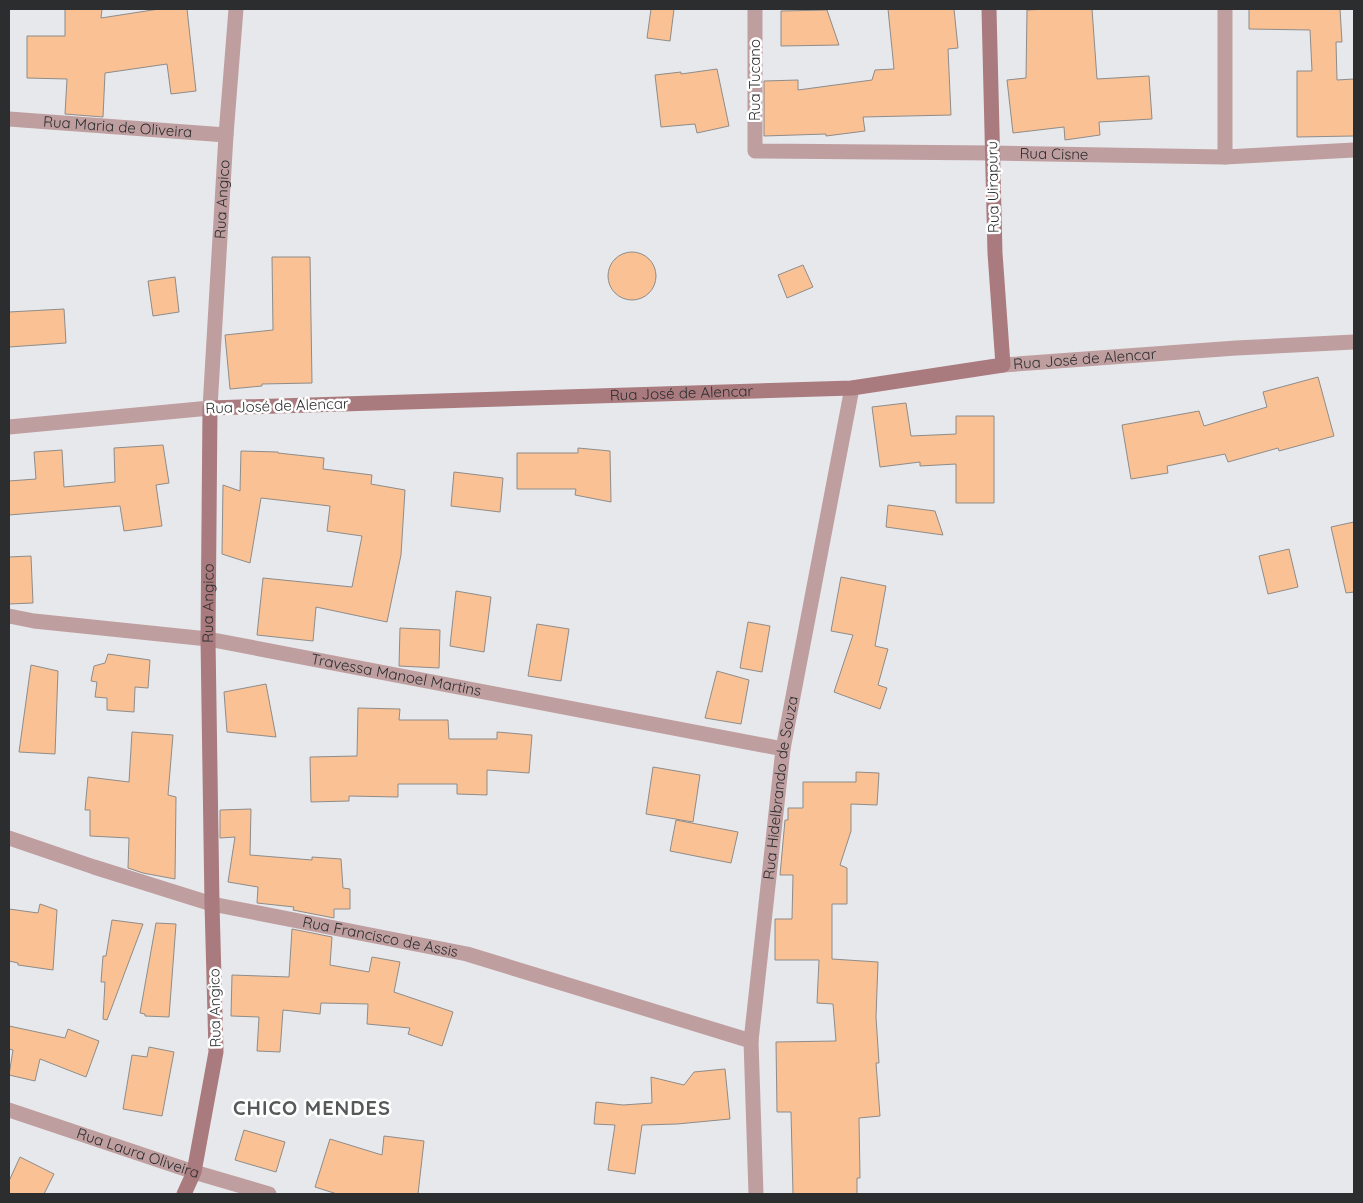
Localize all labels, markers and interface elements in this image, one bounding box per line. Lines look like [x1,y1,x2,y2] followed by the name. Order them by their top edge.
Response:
[745,39,764,121] street label: Rua Tucano
[42,112,193,141] street label: Rua Maria de Oliveira
[982,141,1003,233] street label: Rua Uirapuru
[1019,143,1089,164] street label: Rua Cisne
[210,159,234,239] street label: Rua Angico
[1013,344,1157,373] street label: Rua José de Alencar
[609,381,754,405] street label: Rua José de Alencar
[205,393,349,417] street label: Rua José de Alencar
[198,563,218,643] street label: Rua Angico
[309,649,483,700] street label: Travessa Manoel Martins
[759,694,802,881] street label: Rua Hidelbrando de Souza
[301,912,460,961] street label: Rua Francisco de Assis
[204,968,225,1048] street label: Rua Angico
[233,1095,391,1120] district label: CHICO MENDES
[74,1123,202,1182] street label: Rua Laura Oliveira

